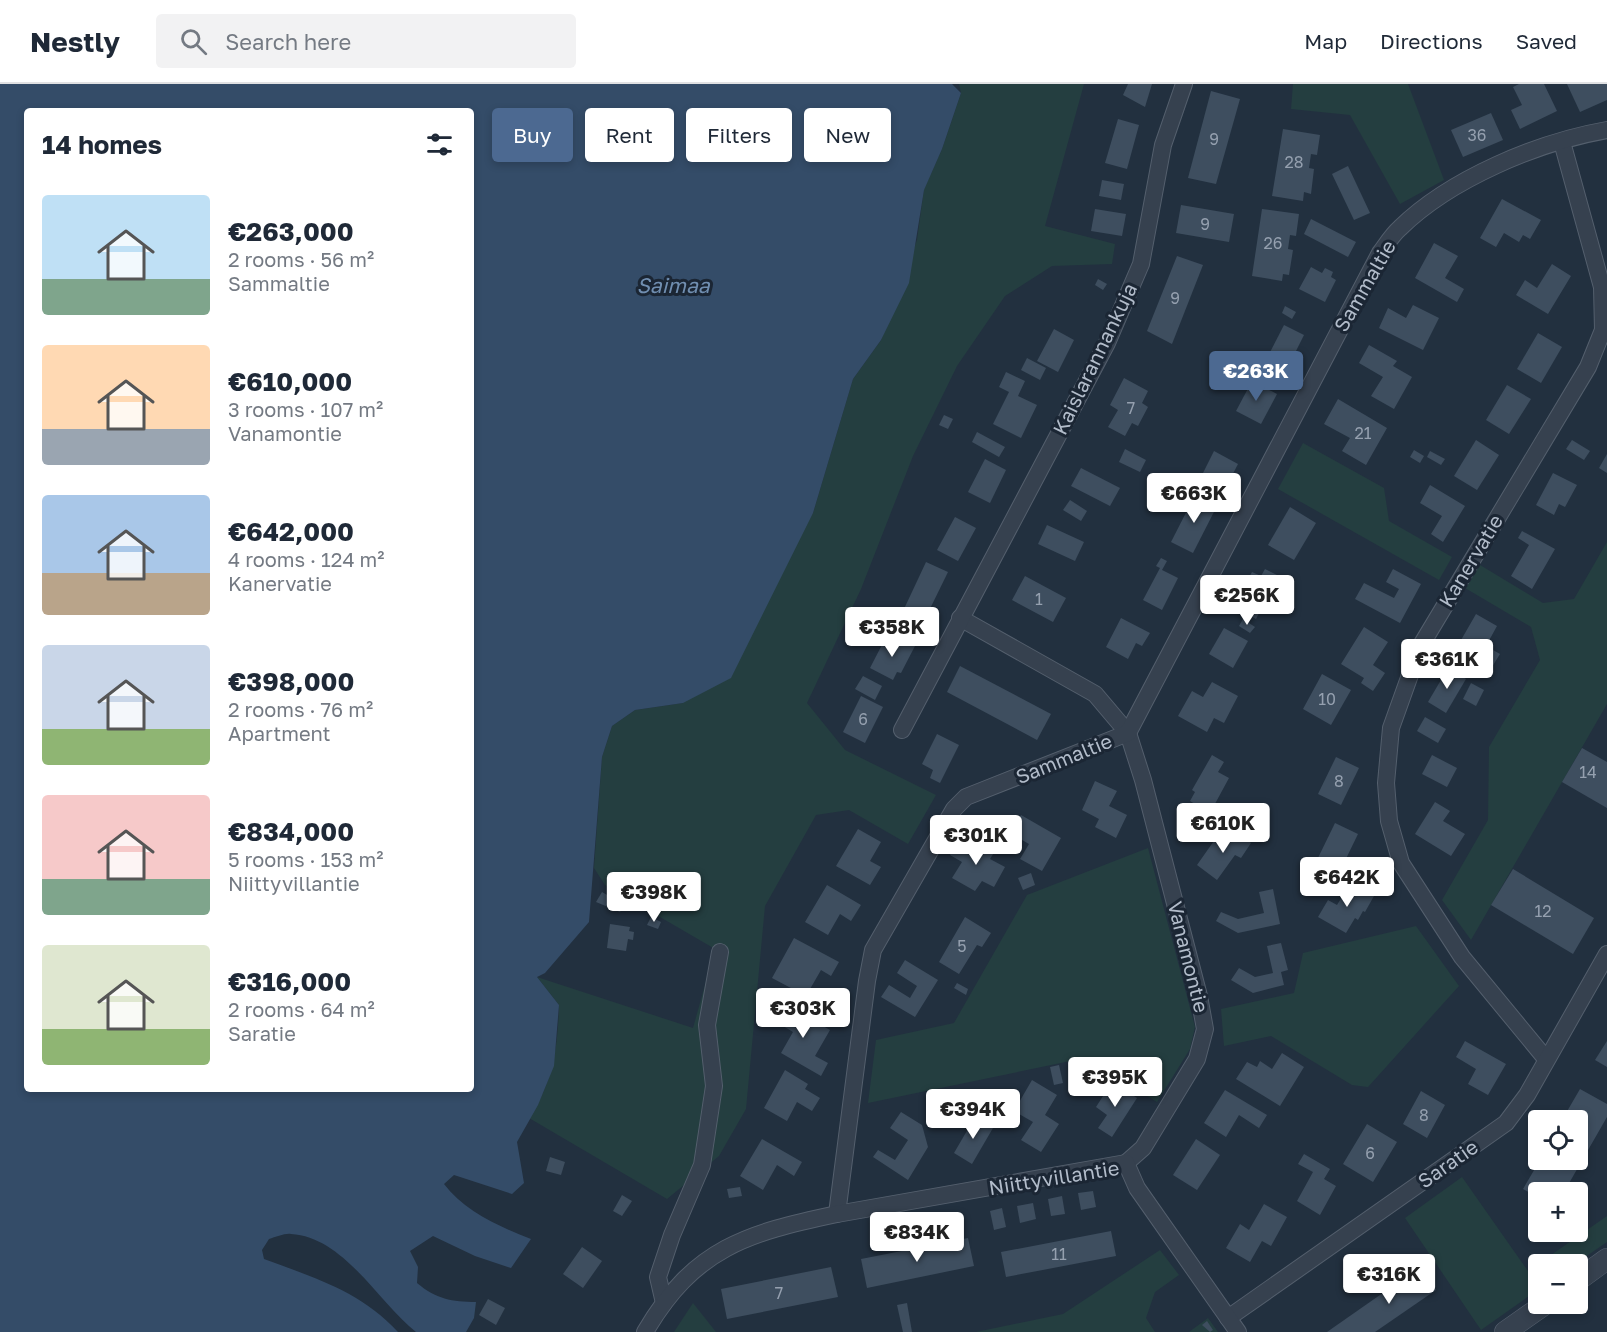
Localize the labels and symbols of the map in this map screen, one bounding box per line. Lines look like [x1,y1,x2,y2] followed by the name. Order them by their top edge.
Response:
[1467,125,1487,145] house number: 36
[1209,129,1219,149] house number: 9
[1284,152,1304,172] house number: 28
[1200,214,1210,234] house number: 9
[1264,233,1282,253] house number: 26
[1328,235,1400,336] street label: Sammaltie
[636,272,711,298] water label: Saimaa
[1047,279,1141,438] street label: Kaislarannankuja
[1170,288,1180,308] house number: 9
[1214,351,1298,402] pin: €263K
[1127,398,1135,418] house number: 7
[1354,423,1372,443] house number: 21
[1152,473,1236,524] pin: €663K
[1433,510,1507,611] street label: Kanervatie
[1205,575,1289,626] pin: €256K
[1035,589,1043,609] house number: 1
[850,607,934,658] pin: €358K
[1405,639,1489,690] pin: €361K
[1318,689,1336,709] house number: 10
[858,709,868,729] house number: 6
[1012,728,1115,788] street label: Sammaltie
[1579,762,1597,782] house number: 14
[1334,771,1344,791] house number: 8
[1181,803,1265,854] pin: €610K
[934,815,1018,866] pin: €301K
[1305,857,1389,908] pin: €642K
[612,872,696,923] pin: €398K
[1164,899,1214,1015] street label: Vanamontie
[1534,901,1552,921] house number: 12
[957,936,967,956] house number: 5
[761,988,845,1039] pin: €303K
[1073,1057,1157,1108] pin: €395K
[931,1089,1015,1140] pin: €394K
[1419,1105,1429,1125] house number: 8
[1413,1134,1482,1192] street label: Saratie
[1365,1143,1375,1163] house number: 6
[987,1155,1121,1199] street label: Niittyvillantie
[875,1212,959,1263] pin: €834K
[1051,1244,1067,1264] house number: 11
[1347,1254,1431,1305] pin: €316K
[775,1283,783,1303] house number: 7

